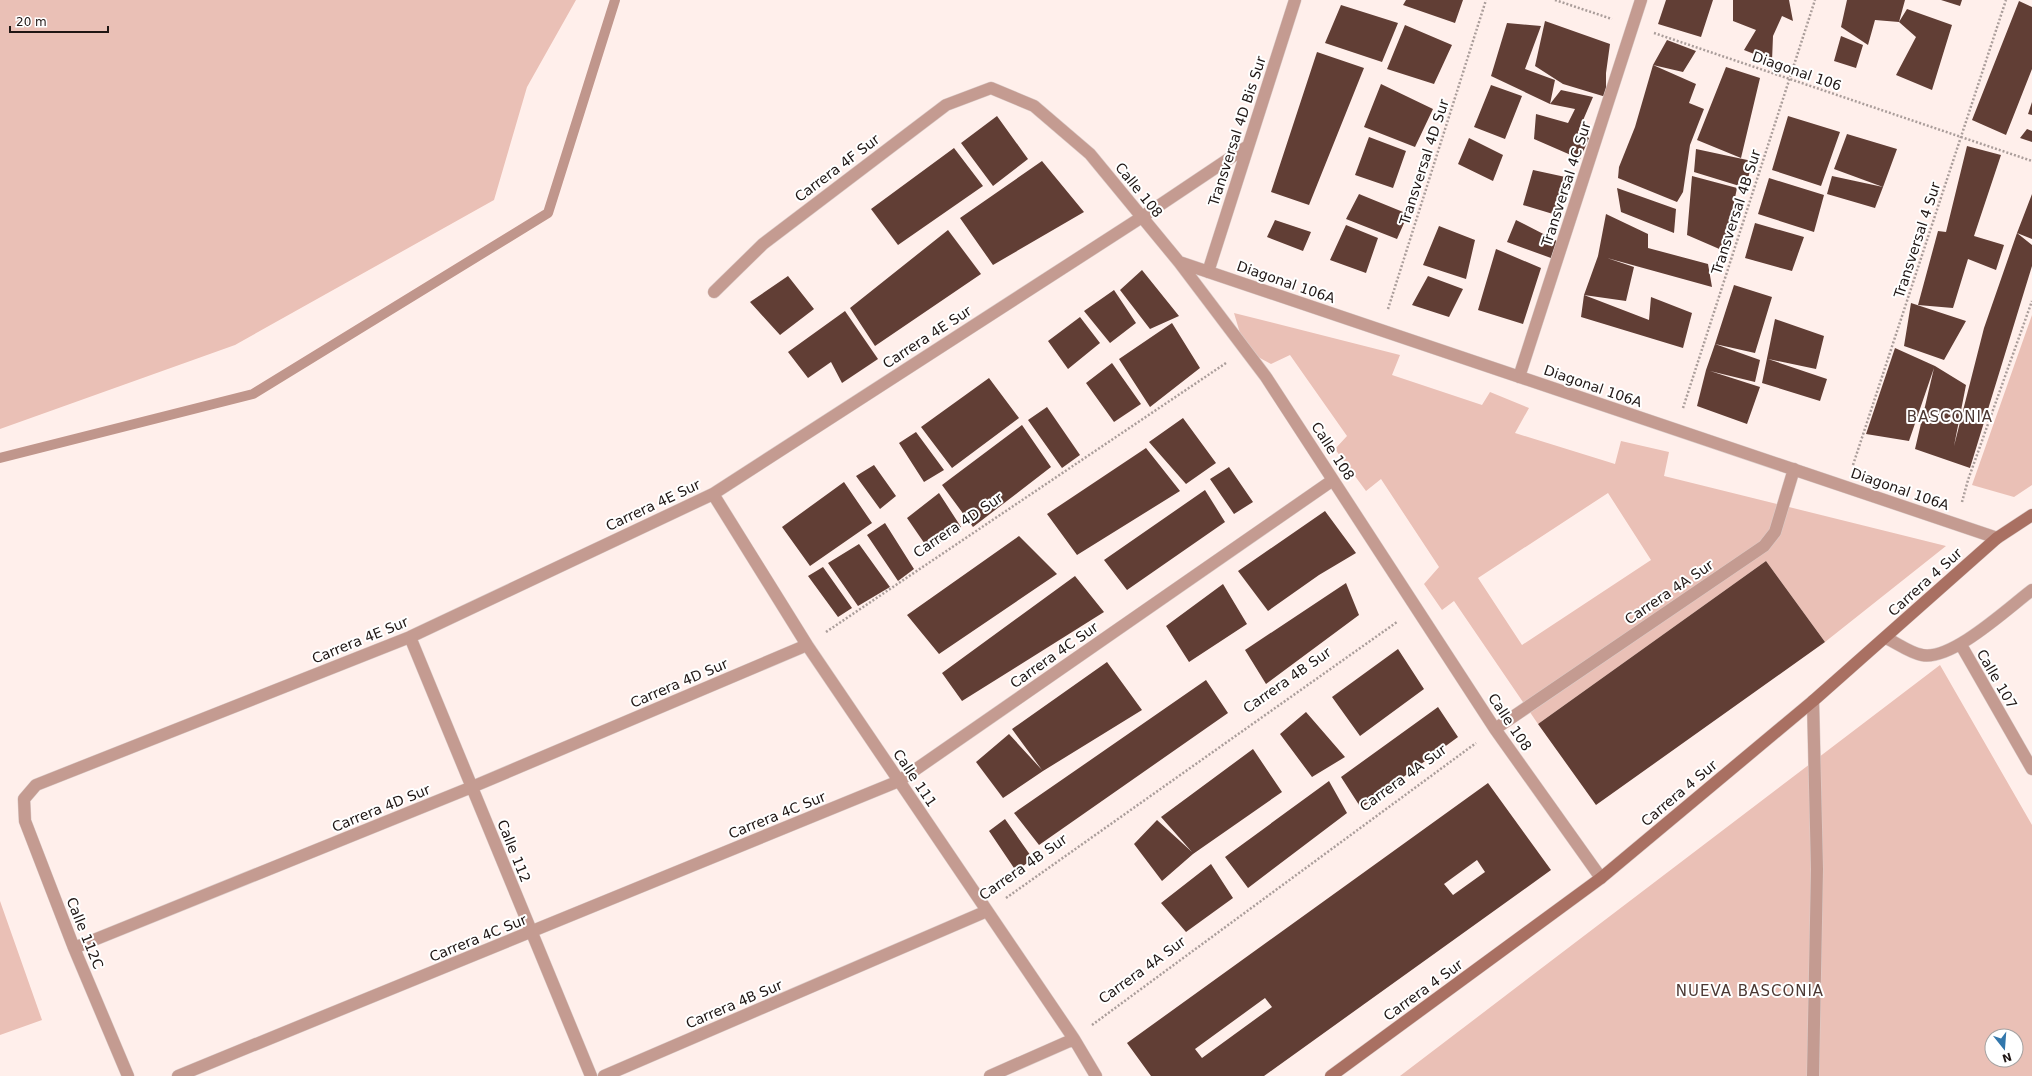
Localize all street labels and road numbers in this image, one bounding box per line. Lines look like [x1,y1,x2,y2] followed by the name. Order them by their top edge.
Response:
[1750,48,1844,94] street label: Diagonal 106
[1205,54,1269,209] street label: Transversal 4D Bis Sur
[1396,97,1452,228] street label: Transversal 4D Sur
[1538,119,1594,249] street label: Transversal 4C Sur
[792,131,883,205] street label: Carrera 4F Sur
[1708,147,1764,277] street label: Transversal 4B Sur
[1112,159,1166,221] street label: Calle 108
[1890,180,1943,301] street label: Transversal 4 Sur
[1235,258,1338,306] street label: Diagonal 106A
[880,302,975,372] street label: Carrera 4E Sur
[1542,362,1645,410] street label: Diagonal 106A
[1308,419,1358,483] street label: Calle 108
[1849,465,1952,513] street label: Diagonal 106A
[603,476,703,534] street label: Carrera 4E Sur
[910,489,1006,561] street label: Carrera 4D Sur
[1885,545,1965,619] street label: Carrera 4 Sur
[1622,556,1716,627] street label: Carrera 4A Sur
[310,613,411,667] street label: Carrera 4E Sur
[1007,619,1101,691] street label: Carrera 4C Sur
[1240,644,1334,716] street label: Carrera 4B Sur
[1974,646,2020,712] street label: Calle 107
[628,655,730,711] street label: Carrera 4D Sur
[1485,690,1535,754] street label: Calle 108
[1357,741,1450,815] street label: Carrera 4A Sur
[890,746,940,810] street label: Calle 111
[1638,757,1720,829] street label: Carrera 4 Sur
[330,781,433,835] street label: Carrera 4D Sur
[726,788,828,842] street label: Carrera 4C Sur
[494,817,534,885] street label: Calle 112
[976,831,1070,903] street label: Carrera 4B Sur
[63,895,107,971] street label: Calle 112C
[427,911,529,965] street label: Carrera 4C Sur
[1096,933,1189,1007] street label: Carrera 4A Sur
[1380,956,1466,1024] street label: Carrera 4 Sur
[683,976,785,1032] street label: Carrera 4B Sur

